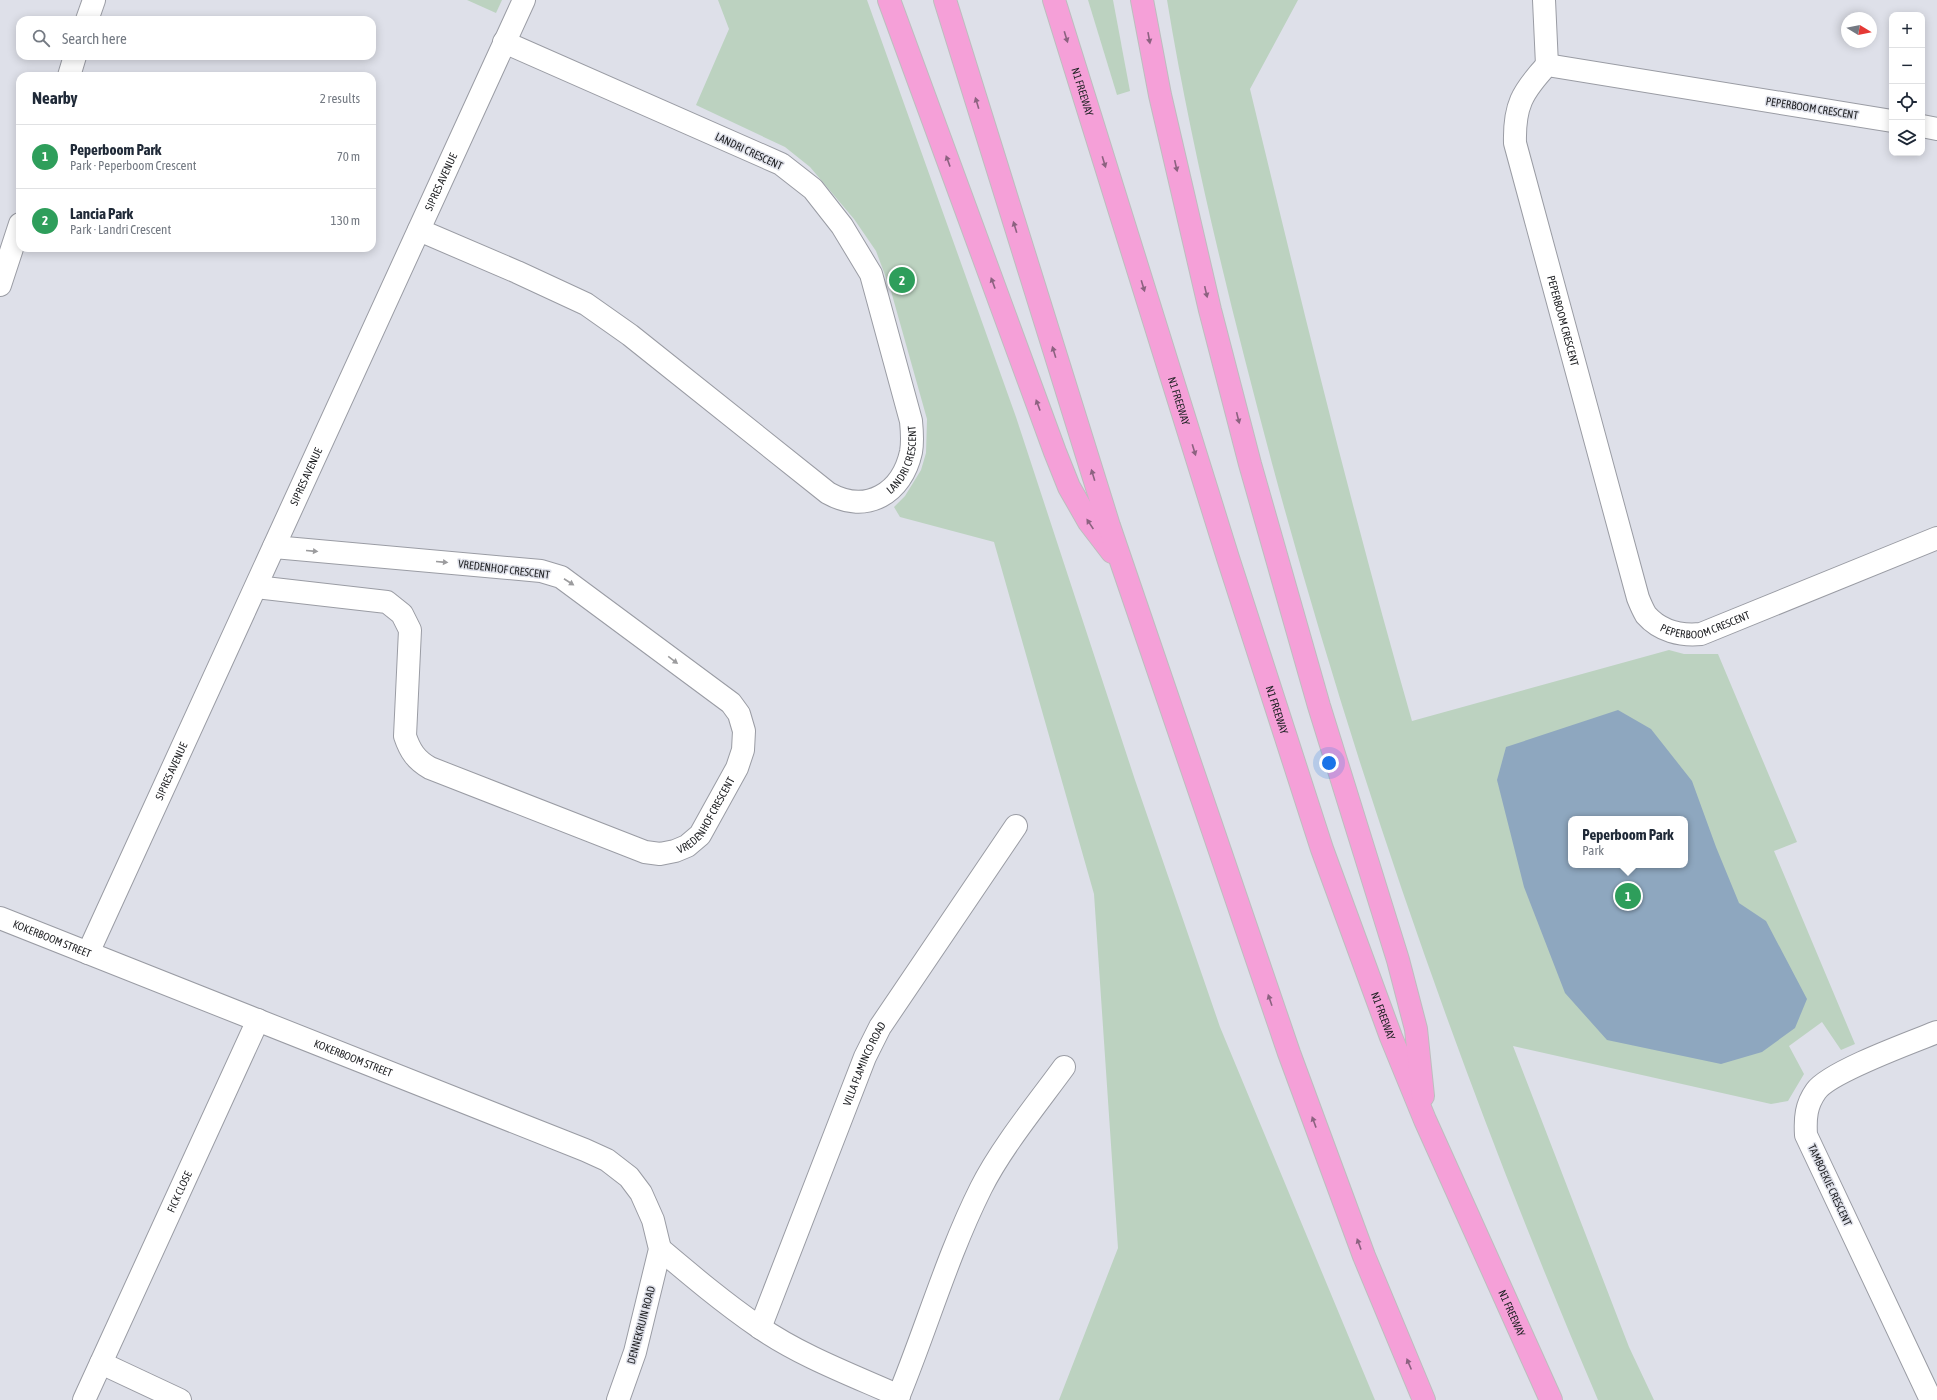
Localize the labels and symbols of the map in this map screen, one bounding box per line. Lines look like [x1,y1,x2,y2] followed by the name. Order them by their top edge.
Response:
[1841,12,1877,48] north arrow
[1063,32,1069,44] one-way arrow
[1147,32,1153,44] one-way arrow
[1069,66,1096,117] street label: N1 FREEWAY
[1765,95,1859,121] street label: PEPERBOOM CRESCENT
[974,97,980,109] one-way arrow
[713,130,785,172] street label: LANDRI CRESCENT
[422,151,459,213] street label: SIPRES AVENUE
[945,155,951,167] one-way arrow
[1101,156,1107,168] one-way arrow
[1174,159,1180,172] one-way arrow
[1012,221,1018,233] one-way arrow
[889,265,915,295] pin: 2
[1545,274,1581,368] street label: PEPERBOOM CRESCENT
[990,277,996,289] one-way arrow
[1140,280,1146,292] one-way arrow
[1204,286,1210,298] one-way arrow
[1051,345,1057,357] one-way arrow
[1166,375,1192,427] street label: N1 FREEWAY
[1034,399,1040,411] one-way arrow
[1235,412,1241,424] one-way arrow
[884,425,918,496] street label: LANDRI CRESCENT
[1191,444,1197,456] one-way arrow
[288,445,325,507] street label: SIPRES AVENUE
[1090,469,1096,481] one-way arrow
[1086,518,1094,529] one-way arrow
[306,547,319,554] one-way arrow
[457,557,551,581] street label: VREDENHOF CRESCENT
[436,559,448,566] one-way arrow
[564,578,574,586] one-way arrow
[1658,609,1752,640] street label: PEPERBOOM CRESCENT
[668,656,679,664] one-way arrow
[1264,684,1290,736] street label: N1 FREEWAY
[153,740,190,802] street label: SIPRES AVENUE
[1319,753,1339,773] your location
[675,775,737,855] street label: VREDENHOF CRESCENT
[1615,881,1641,911] pin: 1
[11,918,93,960] street label: KOKERBOOM STREET
[1369,990,1398,1041] street label: N1 FREEWAY
[1267,993,1273,1005] one-way arrow
[841,1019,888,1108] street label: VILLA FLAMINCO ROAD
[312,1037,394,1079] street label: KOKERBOOM STREET
[1311,1116,1317,1128] one-way arrow
[1806,1142,1854,1228] street label: TAMBOEKIE CRESCENT
[165,1169,194,1214] street label: FICK CLOSE
[1356,1237,1362,1249] one-way arrow
[625,1285,657,1365] street label: DENNEKRUIN ROAD
[1496,1288,1528,1338] street label: N1 FREEWAY
[1405,1358,1411,1370] one-way arrow

